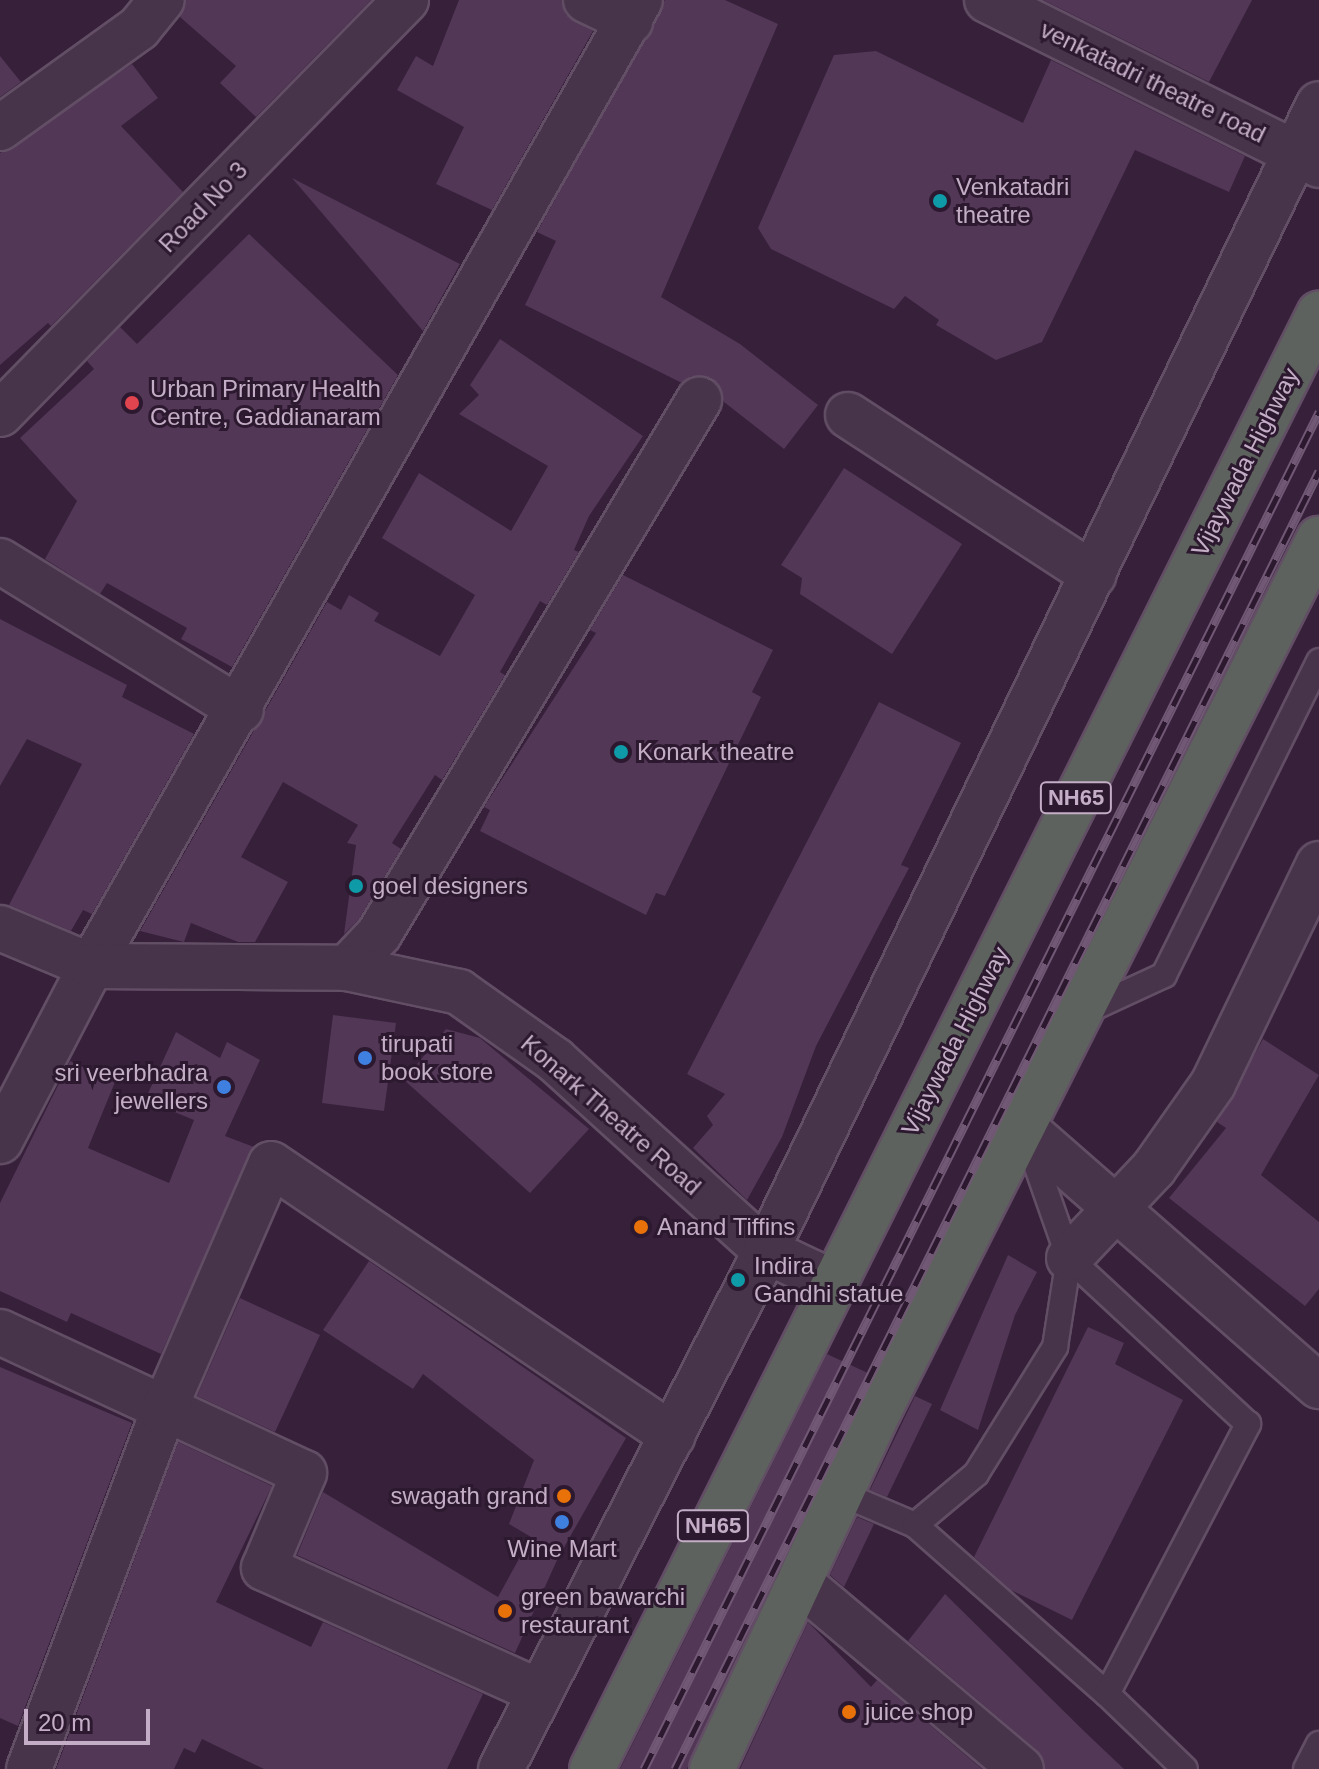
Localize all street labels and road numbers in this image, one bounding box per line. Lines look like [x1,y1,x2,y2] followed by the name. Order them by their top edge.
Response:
[1036,15,1270,149] street label: venkatadri theatre road
[153,156,253,258] street label: Road No 3
[1185,363,1305,561] street label: Vijaywada Highway
[1038,780,1114,816] road number: NH65
[895,942,1015,1140] street label: Vijaywada Highway
[515,1029,707,1201] street label: Konark Theatre Road
[675,1508,751,1544] road number: NH65

